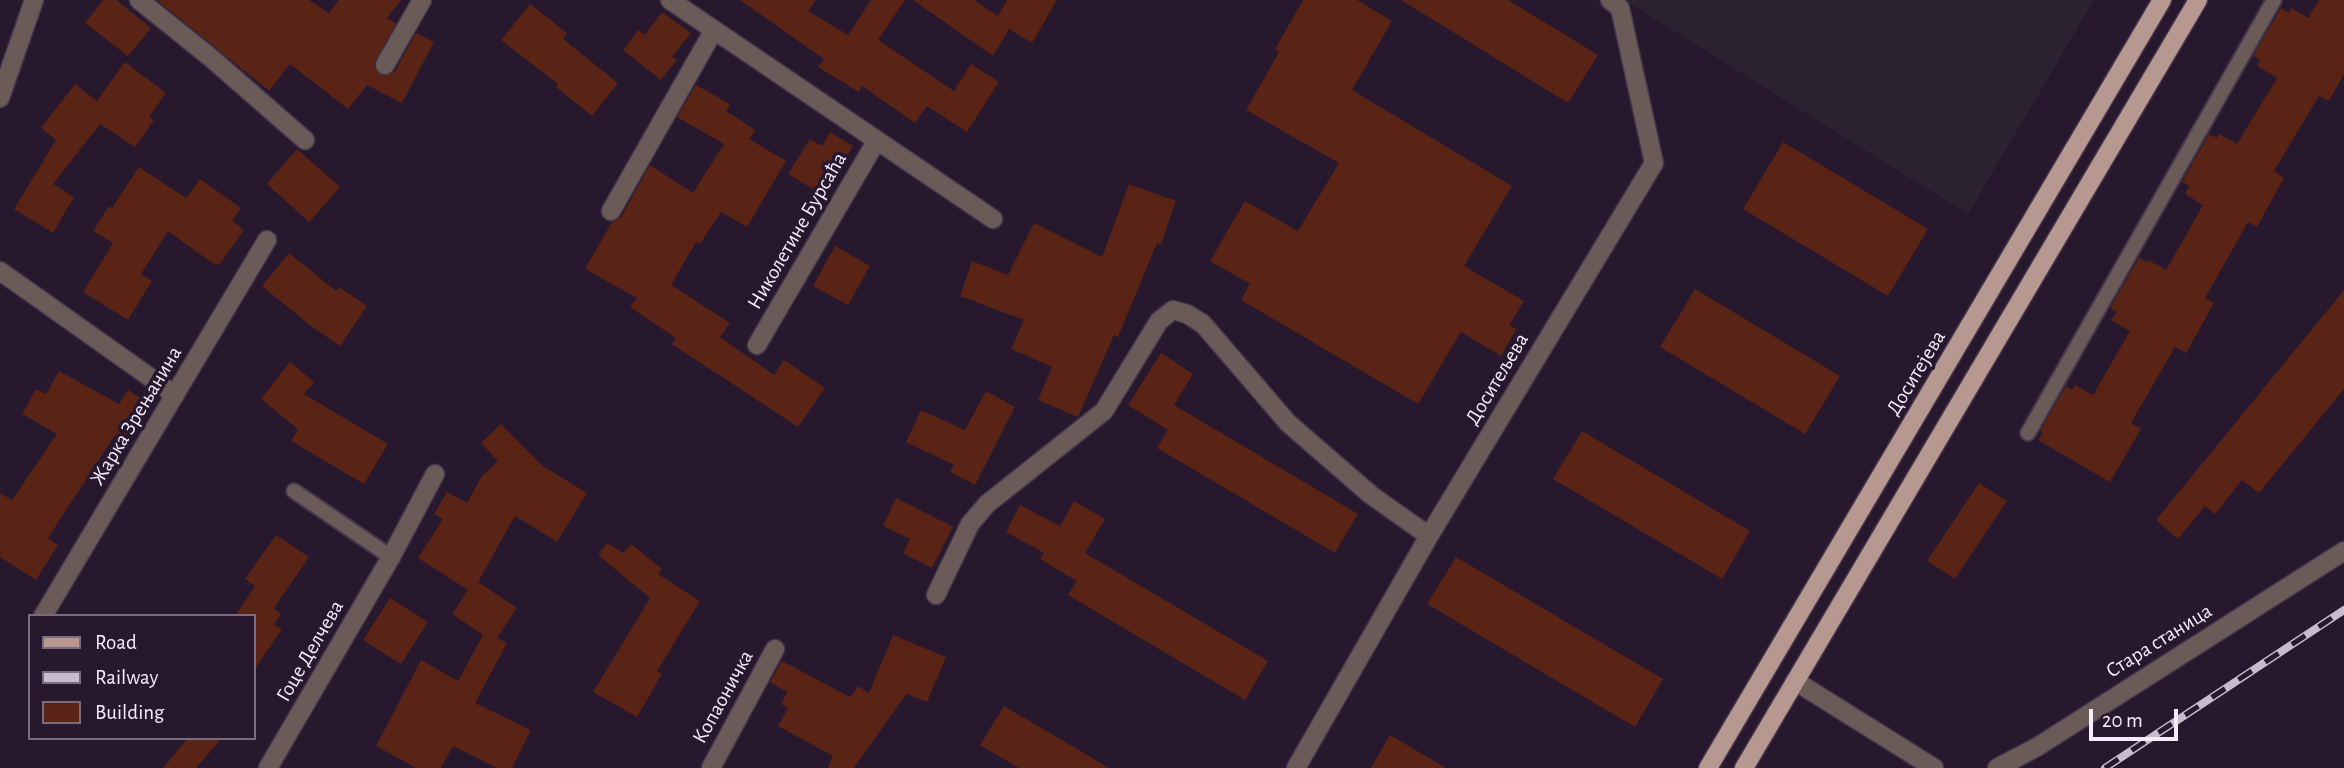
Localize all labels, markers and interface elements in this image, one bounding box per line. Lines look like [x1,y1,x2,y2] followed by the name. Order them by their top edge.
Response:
[742,148,852,314] street label: Николетине Бурсаћа
[1881,326,1951,420] street label: Доситејева
[1460,329,1534,429] street label: Доситељева
[85,342,187,490] street label: Жарка Зрењанина
[271,596,349,706] street label: Гоце Делчева
[2101,598,2217,684] street label: Стара станица
[28,614,256,740] legend
[95,632,137,653] text: Road
[687,646,759,748] street label: Копаоничка
[95,667,158,688] text: Railway
[2092,694,2181,738] scale bar
[95,702,164,723] text: Building
[2102,710,2143,731] text: 20 m

